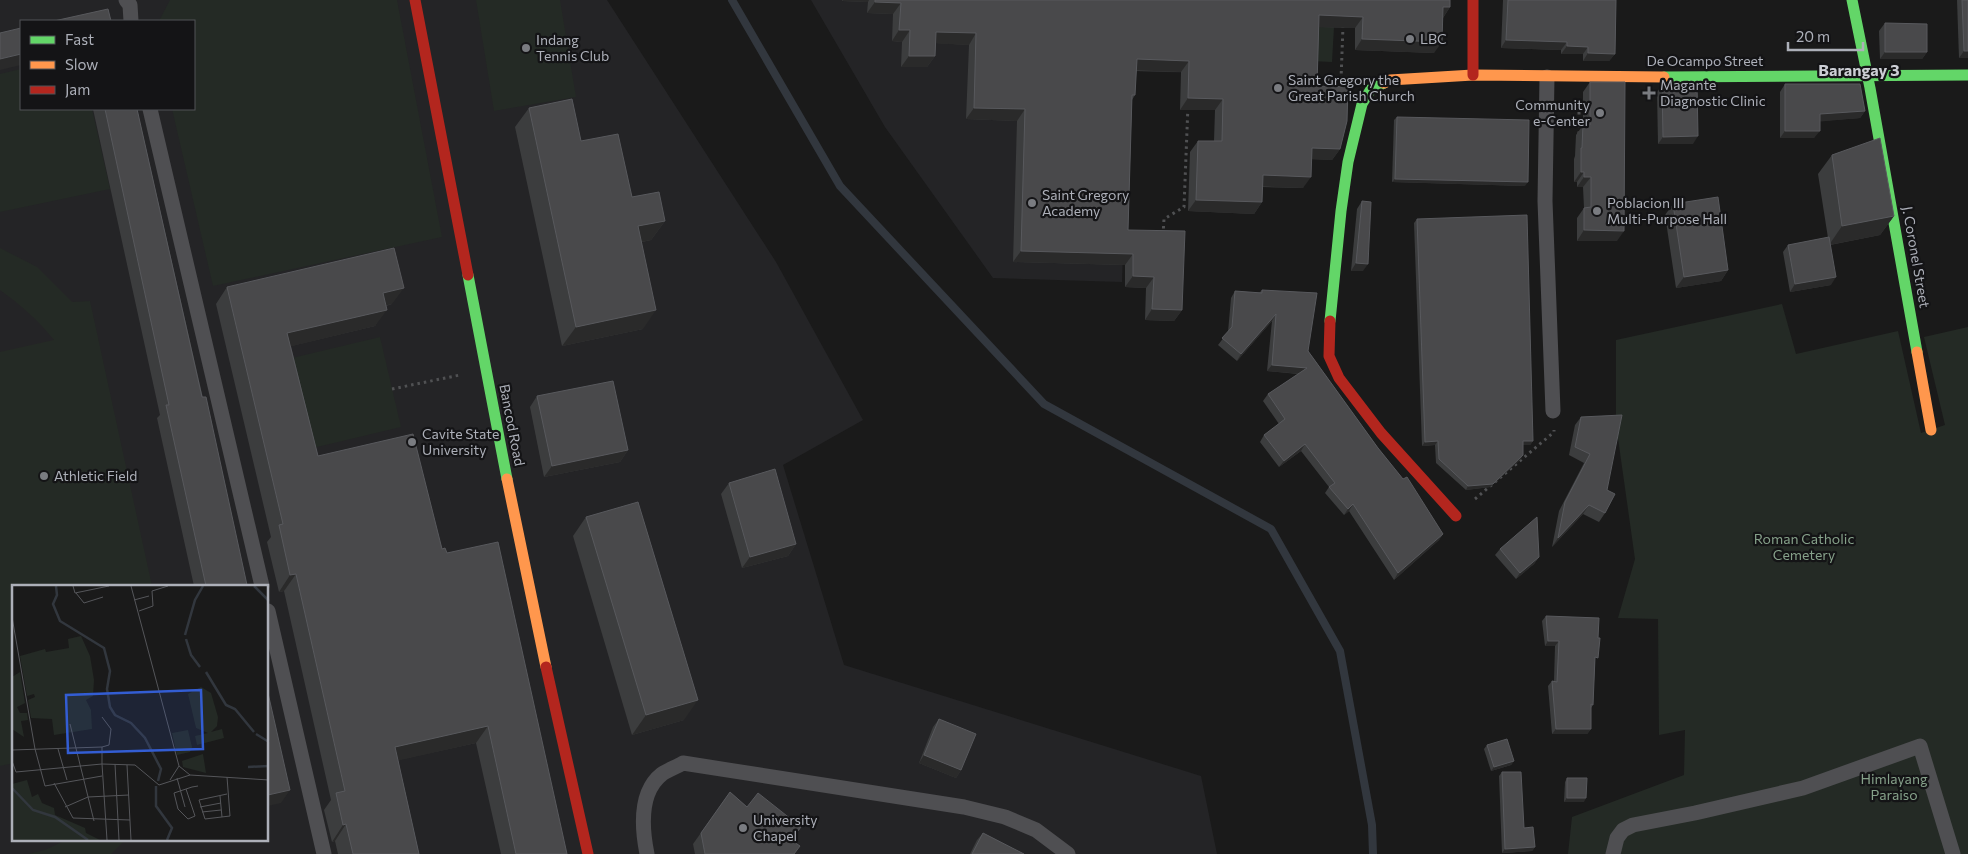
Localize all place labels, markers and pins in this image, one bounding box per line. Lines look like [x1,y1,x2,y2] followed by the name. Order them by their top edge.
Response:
[1420,30,1447,47] place label: LBC
[536,31,609,64] place label: Indang Tennis Club
[1404,33,1416,45] marker: LBC
[520,42,532,54] marker: Indang Tennis Club
[1288,71,1415,104] place label: Saint Gregory the Great Parish Church
[1660,76,1766,109] place label: Magante Diagnostic Clinic
[1272,82,1284,94] marker: Saint Gregory the Great Parish Church
[1642,86,1656,100] marker: Magante Diagnostic Clinic
[1515,96,1590,129] place label: Community e-Center
[1594,107,1606,119] marker: Community e-Center
[1042,186,1129,219] place label: Saint Gregory Academy
[1607,194,1727,227] place label: Poblacion III Multi-Purpose Hall
[1026,197,1038,209] marker: Saint Gregory Academy
[1591,205,1603,217] marker: Poblacion III Multi-Purpose Hall
[422,425,499,458] place label: Cavite State University
[406,436,418,448] marker: Cavite State University
[54,467,137,484] place label: Athletic Field
[38,470,50,482] marker: Athletic Field
[753,811,817,844] place label: University Chapel
[737,822,749,834] marker: University Chapel

